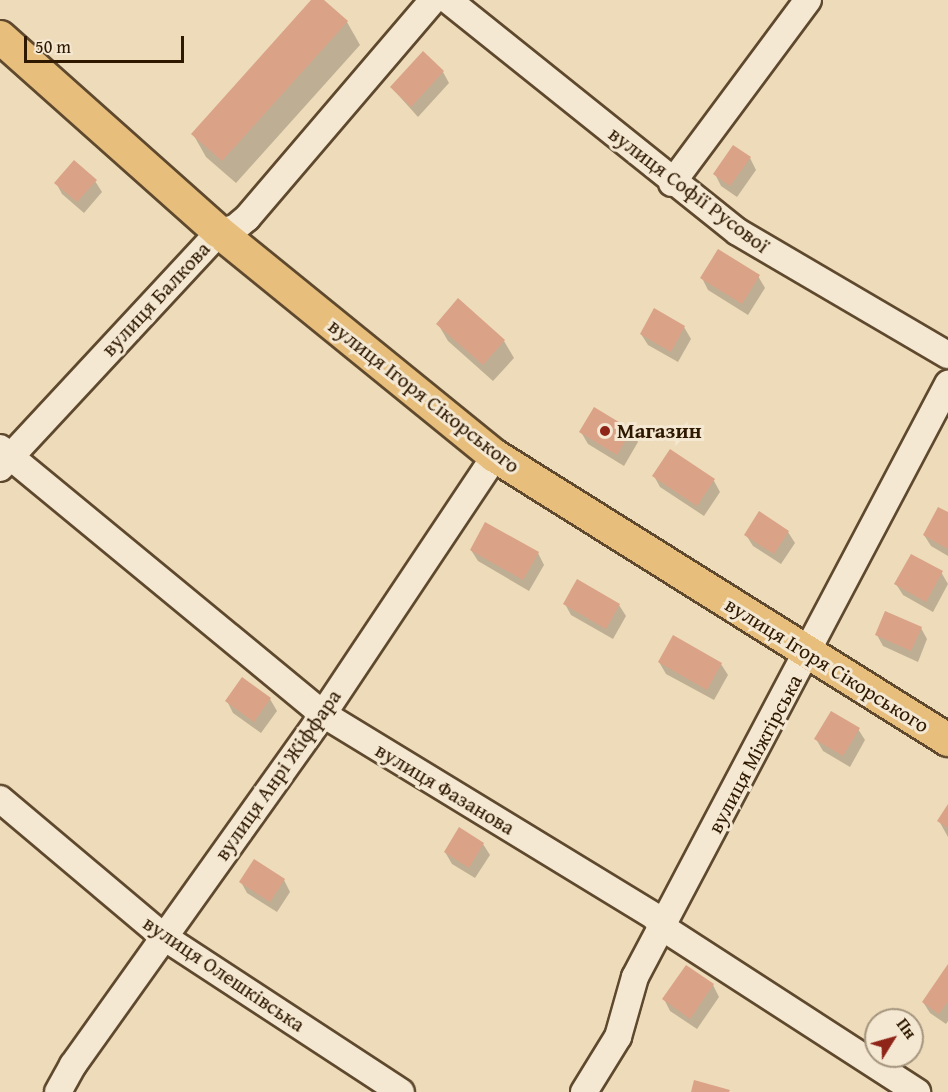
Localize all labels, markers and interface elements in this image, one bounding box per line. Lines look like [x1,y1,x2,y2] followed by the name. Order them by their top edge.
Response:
[27,24,188,62] scale bar
[35,33,71,60] text: 50 m
[604,121,774,259] street label: вулиця Софії Русової
[96,236,216,362] street label: вулиця Балкова
[323,314,525,478] street label: вулиця Ігоря Сікорського
[617,418,702,444] place label: Магазин
[598,424,612,438] marker: Магазин
[720,592,934,738] street label: вулиця Ігоря Сікорського
[702,670,808,838] street label: вулиця Міжгірська
[209,685,347,865] street label: вулиця Анрі Жіффара
[371,737,519,841] street label: вулиця Фазанова
[138,911,310,1037] street label: вулиця Олешківська
[864,1008,924,1068] north arrow
[891,1013,923,1044] text: Пн

